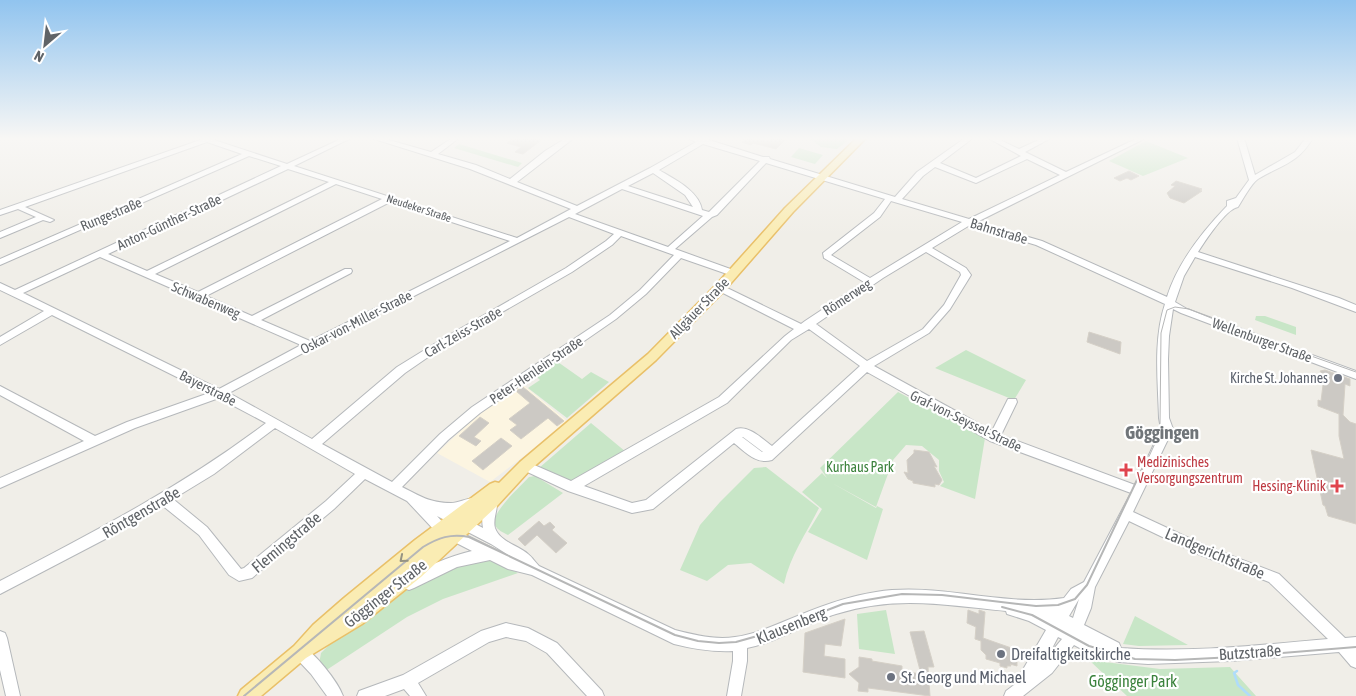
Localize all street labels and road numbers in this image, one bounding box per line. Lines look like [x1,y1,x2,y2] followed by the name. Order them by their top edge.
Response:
[114,191,224,253] street label: Anton-Günther-Straße
[385,192,453,224] street label: Neudeker Straße
[78,194,144,234] street label: Rungestraße
[968,215,1030,247] street label: Bahnstraße
[666,274,732,342] street label: Allgäuer Straße
[820,275,874,319] street label: Römerweg
[169,278,243,322] street label: Schwabenweg
[298,287,414,357] street label: Oskar-von-Miller-Straße
[421,303,505,361] street label: Carl-Zeiss-Straße
[1210,315,1314,365] street label: Wellenburger Straße
[486,333,586,407] street label: Peter-Henlein-Straße
[177,367,239,409] street label: Bayerstraße
[908,387,1024,455] street label: Graf-von-Seyssel-Straße
[99,483,183,542] street label: Röntgenstraße
[248,508,325,577] street label: Flemingstraße
[1162,524,1267,583] street label: Landgerichtstraße
[340,555,430,632] street label: Gögginger Straße
[753,603,829,648] street label: Klausenberg
[1218,641,1282,663] street label: Butzstraße

